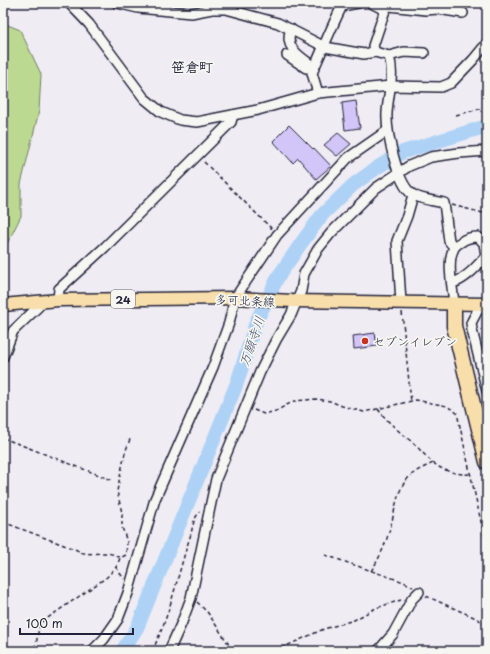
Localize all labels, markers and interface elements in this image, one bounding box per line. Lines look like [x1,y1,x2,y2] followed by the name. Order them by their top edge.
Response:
[171,56,213,77] district label: 笹倉町
[111,290,135,308] road number: 24
[215,290,275,310] street label: 多可北条線
[234,313,268,369] water label: 万願寺川
[373,332,457,350] place label: セブンイレブン
[360,336,370,346] marker: セブンイレブン
[20,610,133,636] scale bar
[26,614,63,632] text: 100 m

